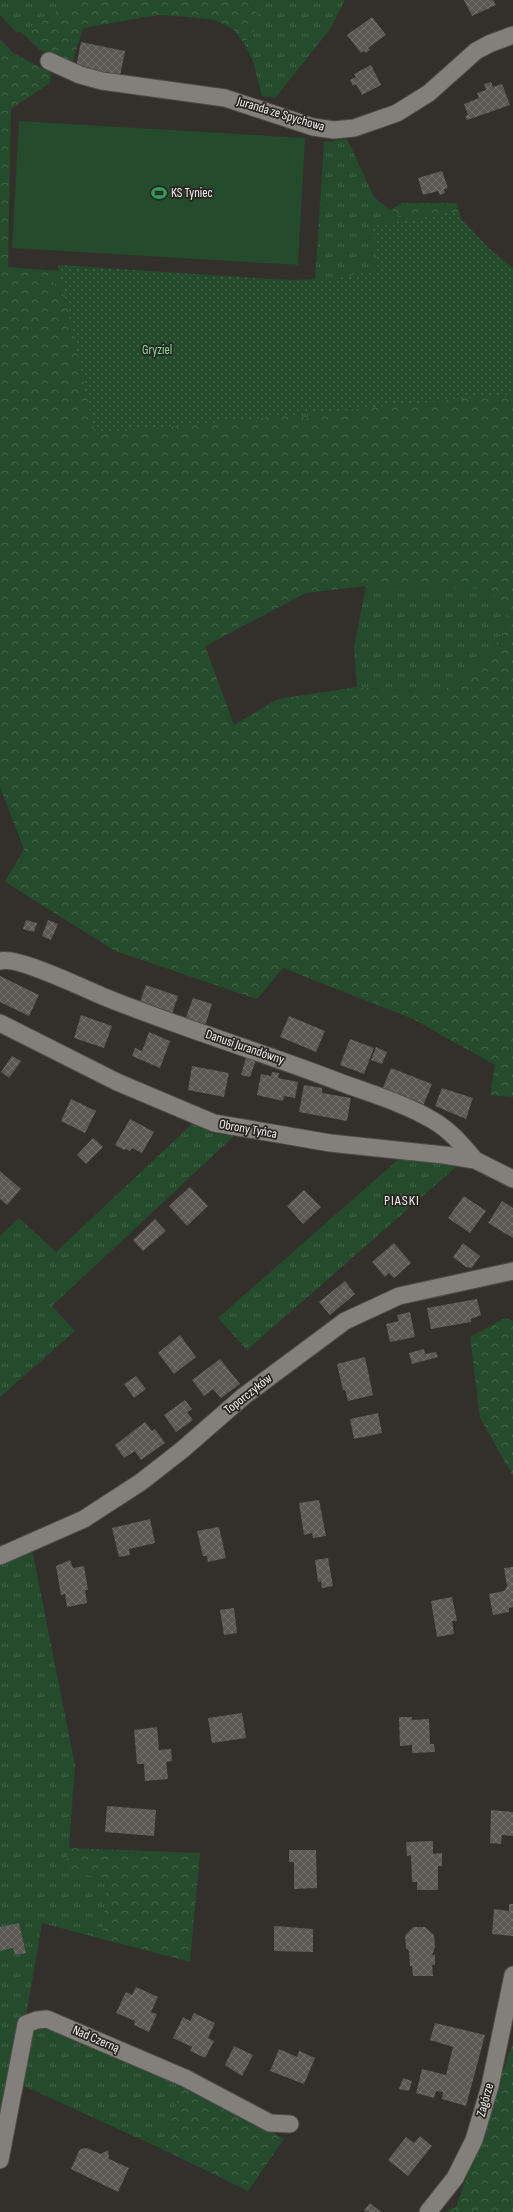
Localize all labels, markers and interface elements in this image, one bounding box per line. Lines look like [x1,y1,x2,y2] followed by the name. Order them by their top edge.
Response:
[234,93,327,135] street label: Juranda ze Spychowa
[150,184,168,202] sports icon: KS Tyniec
[171,185,213,201] place label: KS Tyniec
[142,342,172,358] park label: Gryziel
[204,1026,286,1068] street label: Danusi Jurandówny
[218,1116,278,1142] street label: Obrony Tyńca
[384,1192,420,1209] district label: PIASKI
[221,1370,276,1418] street label: Toporczyków
[70,2022,122,2056] street label: Nad Czerną
[473,2081,497,2119] street label: Zagórze

